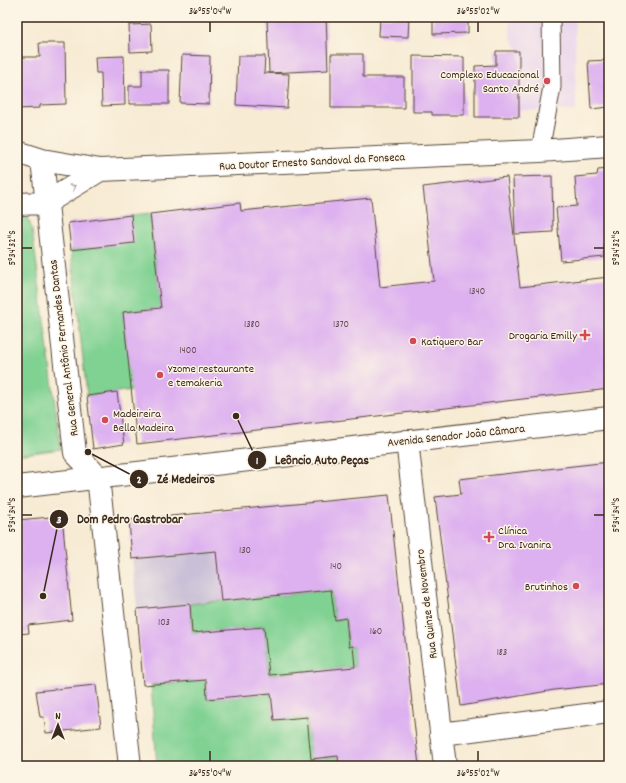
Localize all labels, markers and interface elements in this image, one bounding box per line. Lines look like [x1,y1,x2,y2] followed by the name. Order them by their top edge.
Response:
[189,5,232,19] text: 36°55'04"W
[457,5,500,19] text: 36°55'02"W
[440,67,539,98] place label: Complexo Educacional Santo André
[542,76,552,86] marker: Complexo Educacional Santo André
[219,149,406,176] street label: Rua Doutor Ernesto Sandoval da Fonseca
[69,184,76,192] one-way arrow
[6,230,20,266] text: 5°34'32"S
[610,230,624,266] text: 5°34'32"S
[45,258,84,437] street label: Rua General Antônio Fernandes Dantas
[469,285,485,299] house number: 1340
[244,318,260,332] house number: 1380
[333,318,349,332] house number: 1370
[509,328,578,345] place label: Drogaria Emilly
[580,330,590,340] marker: Drogaria Emilly
[421,334,483,351] place label: Katiquero Bar
[408,336,418,346] marker: Katiquero Bar
[179,344,197,358] house number: 1400
[168,361,254,392] place label: Yzome restaurante e temakeria
[155,370,165,380] marker: Yzome restaurante e temakeria
[113,406,174,437] place label: Madeireira Bella Madeira
[100,415,110,425] marker: Madeireira Bella Madeira
[387,421,526,452] street label: Avenida Senador João Câmara
[247,447,376,472] callout: Leôncio Auto Peças
[275,452,369,471] text: Leôncio Auto Peças
[256,453,259,470] text: 1
[129,466,223,491] callout: Zé Medeiros
[157,471,215,490] text: Zé Medeiros
[136,472,142,489] text: 2
[6,498,20,532] text: 5°34'34"S
[610,498,624,532] text: 5°34'34"S
[49,506,191,531] callout: Dom Pedro Gastrobar
[77,511,184,530] text: Dom Pedro Gastrobar
[56,512,62,529] text: 3
[498,523,552,554] place label: Clínica Dra. Ivanira
[483,531,495,543] marker: Clínica Dra. Ivanira
[239,544,251,558] house number: 130
[412,548,443,660] street label: Rua Quinze de Novembro
[330,560,342,574] house number: 140
[525,579,568,596] place label: Brutinhos
[571,581,581,591] marker: Brutinhos
[158,616,170,630] house number: 103
[370,625,382,639] house number: 160
[497,646,507,660] house number: 183
[38,705,78,745] north arrow
[55,709,61,725] text: N
[189,767,232,781] text: 36°55'04"W
[457,767,500,781] text: 36°55'02"W

